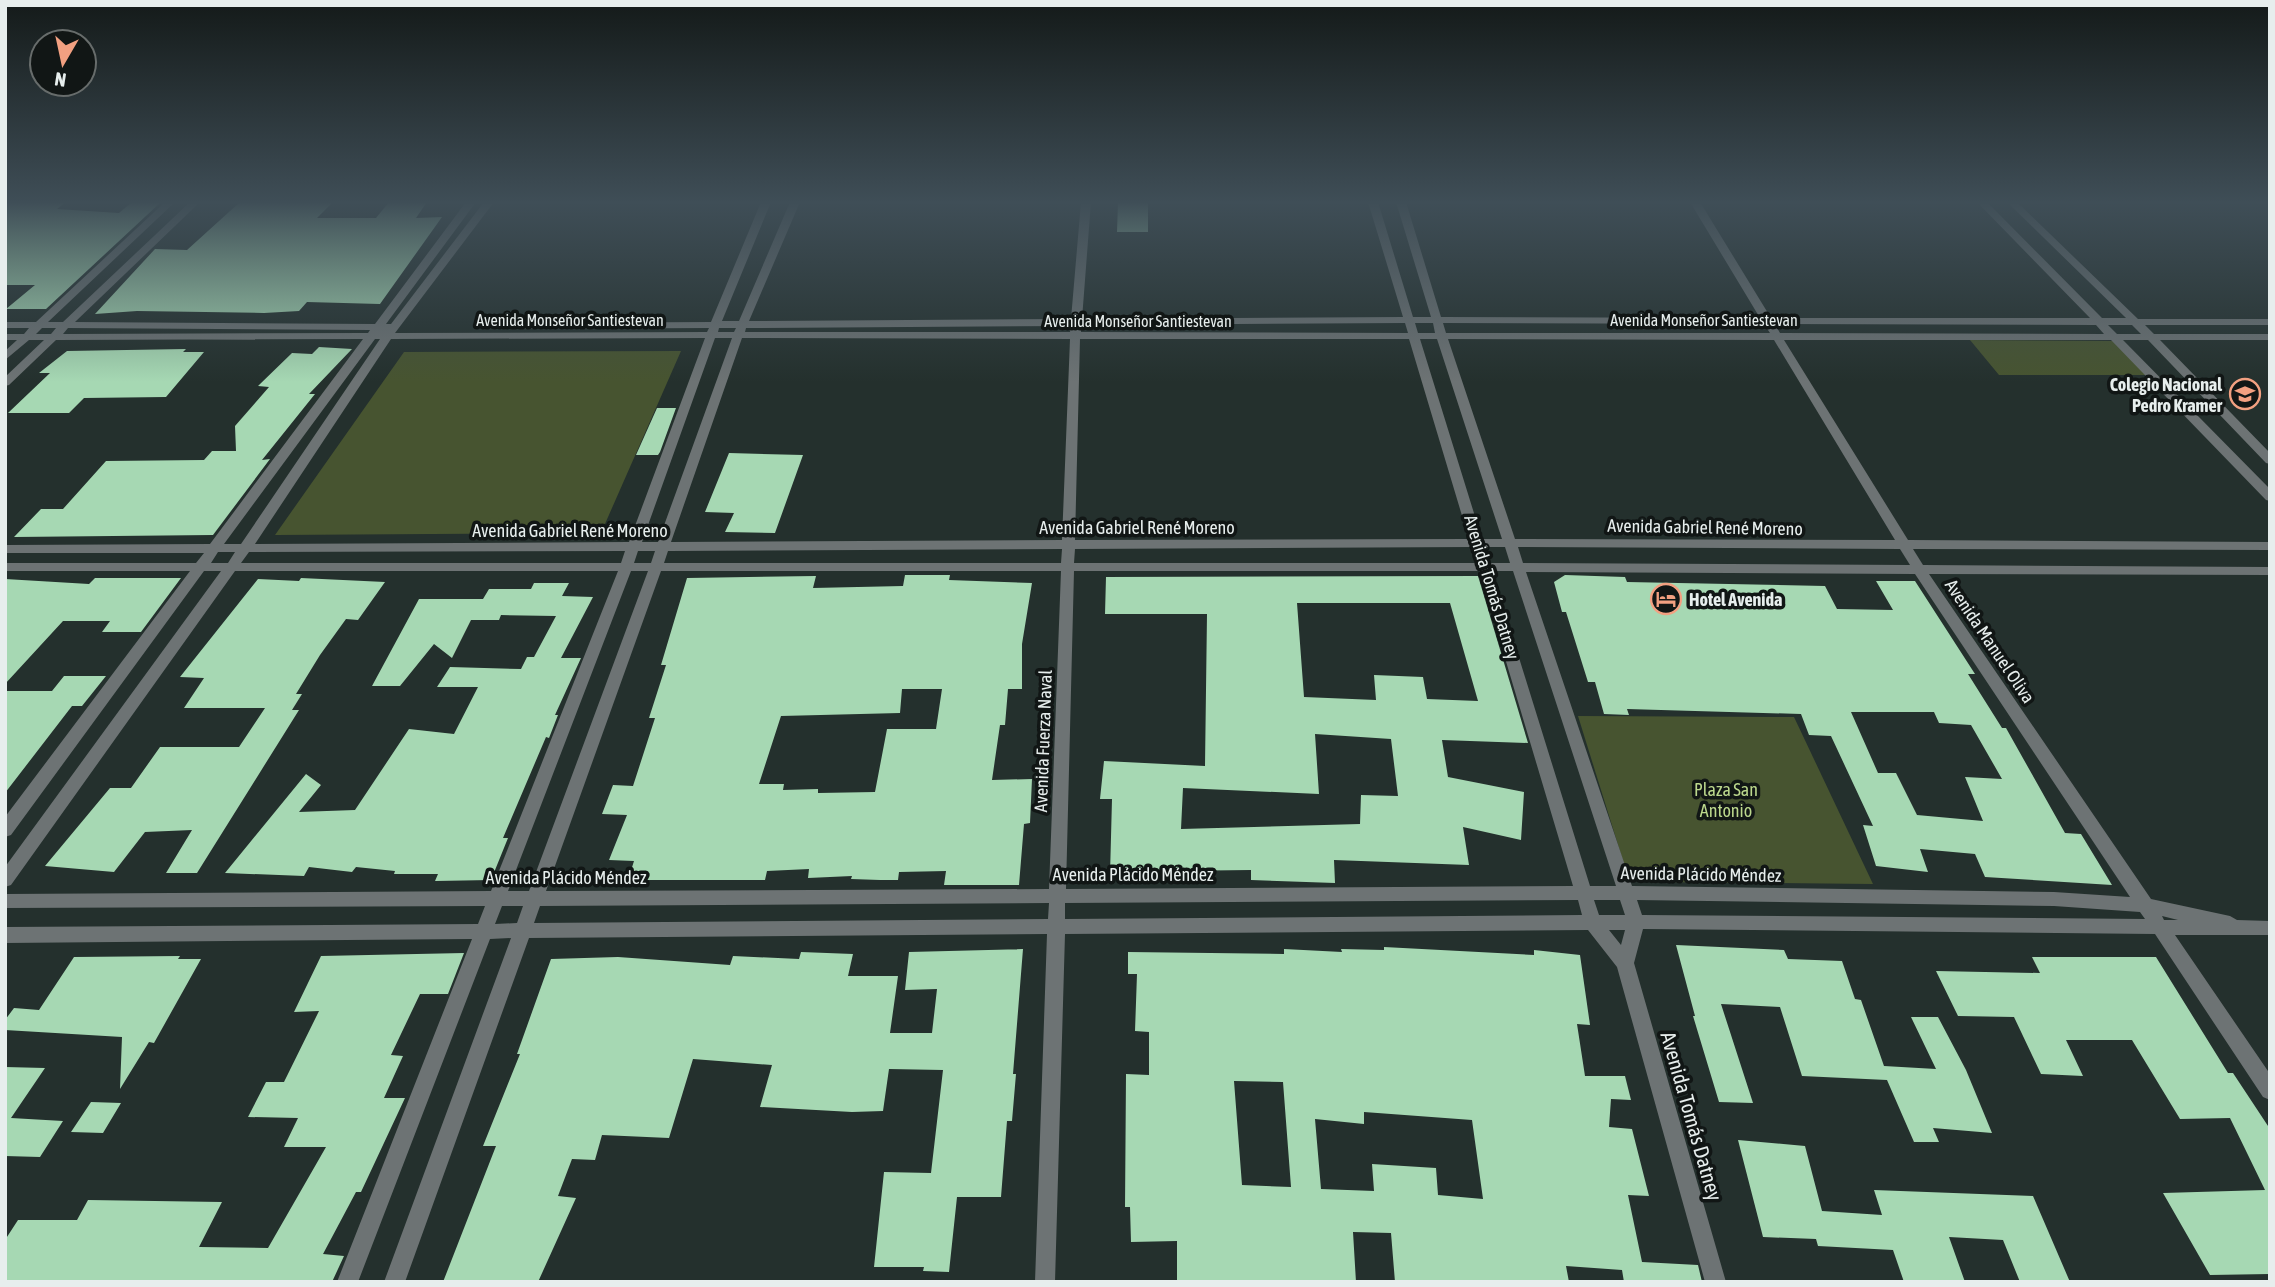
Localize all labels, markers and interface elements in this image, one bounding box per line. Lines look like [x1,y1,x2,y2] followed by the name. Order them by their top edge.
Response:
[28,28,98,98] north arrow
[53,68,68,92] text: N
[476,311,664,329] street label: Avenida Monseñor Santiestevan
[1610,311,1798,329] street label: Avenida Monseñor Santiestevan
[1044,312,1232,330] street label: Avenida Monseñor Santiestevan
[2110,374,2223,416] place label: Colegio Nacional Pedro Kramer
[2228,377,2262,411] school or university icon: Colegio Nacional Pedro Kramer
[1460,512,1524,662] street label: Avenida Tomás Datney
[1607,515,1803,539] street label: Avenida Gabriel René Moreno
[1039,517,1235,538] street label: Avenida Gabriel René Moreno
[472,520,668,541] street label: Avenida Gabriel René Moreno
[1941,575,2039,707] street label: Avenida Manuel Oliva
[1649,582,1683,616] hotel icon: Hotel Avenida
[1689,589,1782,610] place label: Hotel Avenida
[1030,669,1056,813] street label: Avenida Fuerza Naval
[1694,779,1758,821] park label: Plaza San Antonio
[1620,862,1782,886] street label: Avenida Plácido Méndez
[1053,864,1214,885] street label: Avenida Plácido Méndez
[486,867,647,888] street label: Avenida Plácido Méndez
[1656,1029,1728,1204] street label: Avenida Tomás Datney

